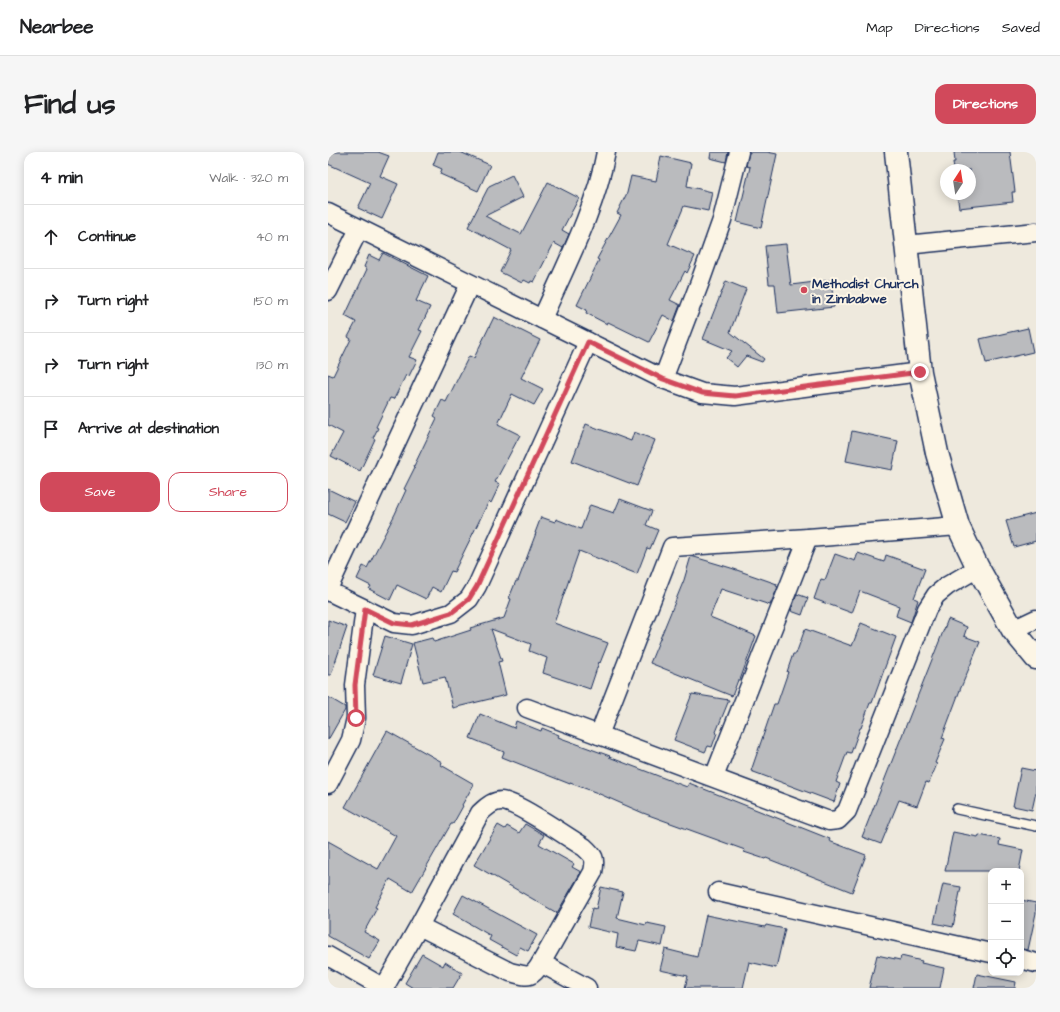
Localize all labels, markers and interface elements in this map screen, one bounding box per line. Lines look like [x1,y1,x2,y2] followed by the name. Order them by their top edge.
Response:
[20,14,94,41] text: Nearbee
[866,18,893,38] text: Map
[915,18,980,38] text: Directions
[1002,18,1040,38] text: Saved
[935,84,1036,124] button: Directions
[24,85,115,124] text: Find us
[940,164,976,200] north arrow
[40,166,83,190] text: 4 min
[209,169,288,187] text: Walk · 320 m
[40,226,62,248] icon: ahead
[78,226,136,247] text: Continue
[256,228,288,246] text: 40 m
[812,275,919,308] place label: Methodist Church in Zimbabwe
[799,285,809,295] marker: Methodist Church in Zimbabwe
[40,290,62,312] icon: right
[78,290,149,311] text: Turn right
[254,292,288,310] text: 150 m
[40,354,62,376] icon: right
[78,354,149,375] text: Turn right
[256,356,288,374] text: 130 m
[911,363,929,381] route end
[40,418,62,440] icon: arrive
[78,418,219,439] text: Arrive at destination
[40,472,160,512] button: Save
[168,472,288,512] button: Share
[347,709,365,727] route start
[988,868,1024,976] map controls
[988,868,1024,904] button: +
[988,904,1024,940] button: −
[988,940,1024,976] button: locate

